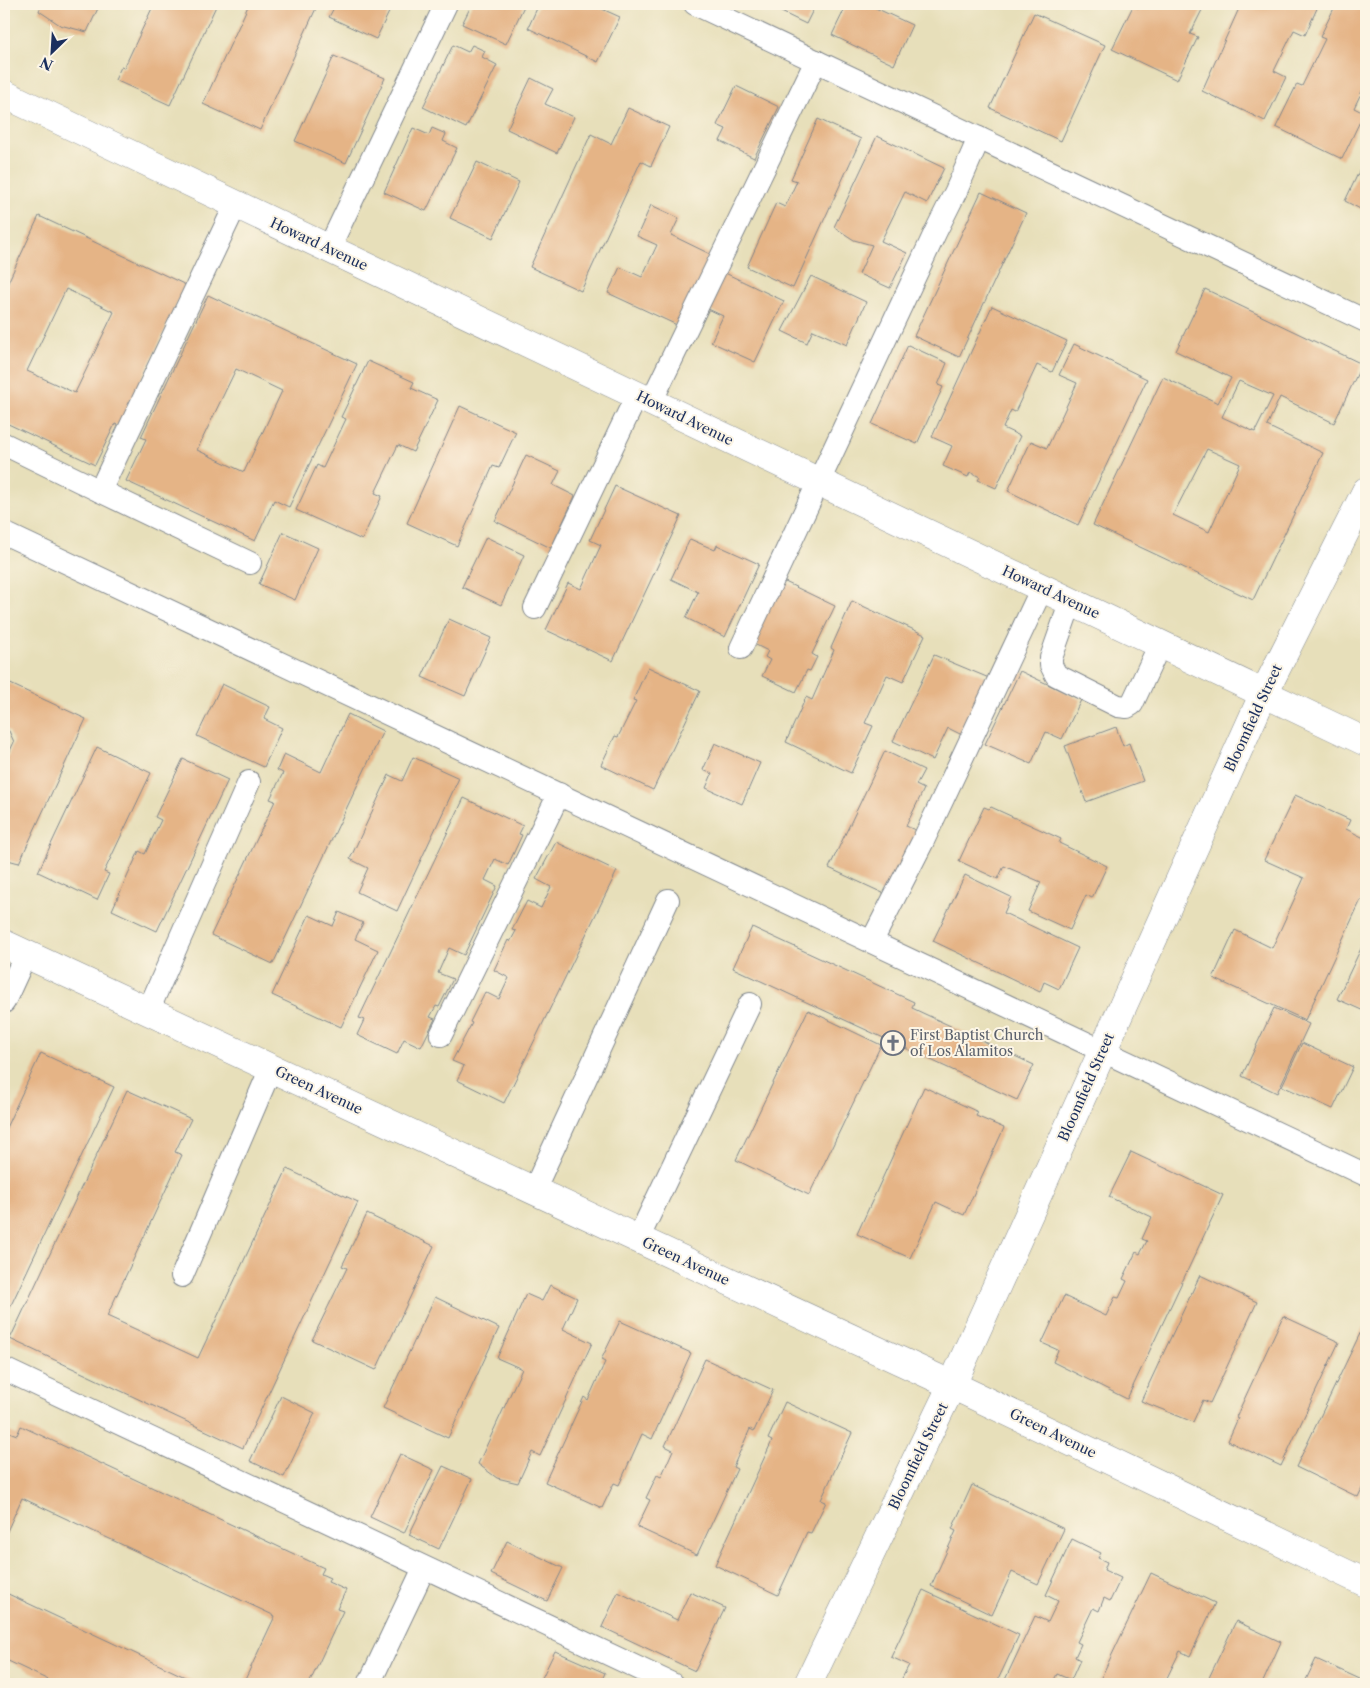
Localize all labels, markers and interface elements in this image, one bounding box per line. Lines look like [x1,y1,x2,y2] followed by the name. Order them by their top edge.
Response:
[28,28,78,78] north arrow
[37,53,56,75] text: N
[267,214,371,275] street label: Howard Avenue
[634,387,737,449] street label: Howard Avenue
[999,562,1103,623] street label: Howard Avenue
[1220,661,1286,775] street label: Bloomfield Street
[910,1026,1044,1060] place label: First Baptist Church of Los Alamitos
[880,1030,906,1056] church icon: First Baptist Church of Los Alamitos
[1054,1030,1118,1144] street label: Bloomfield Street
[272,1062,366,1118] street label: Green Avenue
[639,1233,733,1289] street label: Green Avenue
[884,1400,952,1512] street label: Bloomfield Street
[1007,1404,1099,1462] street label: Green Avenue

